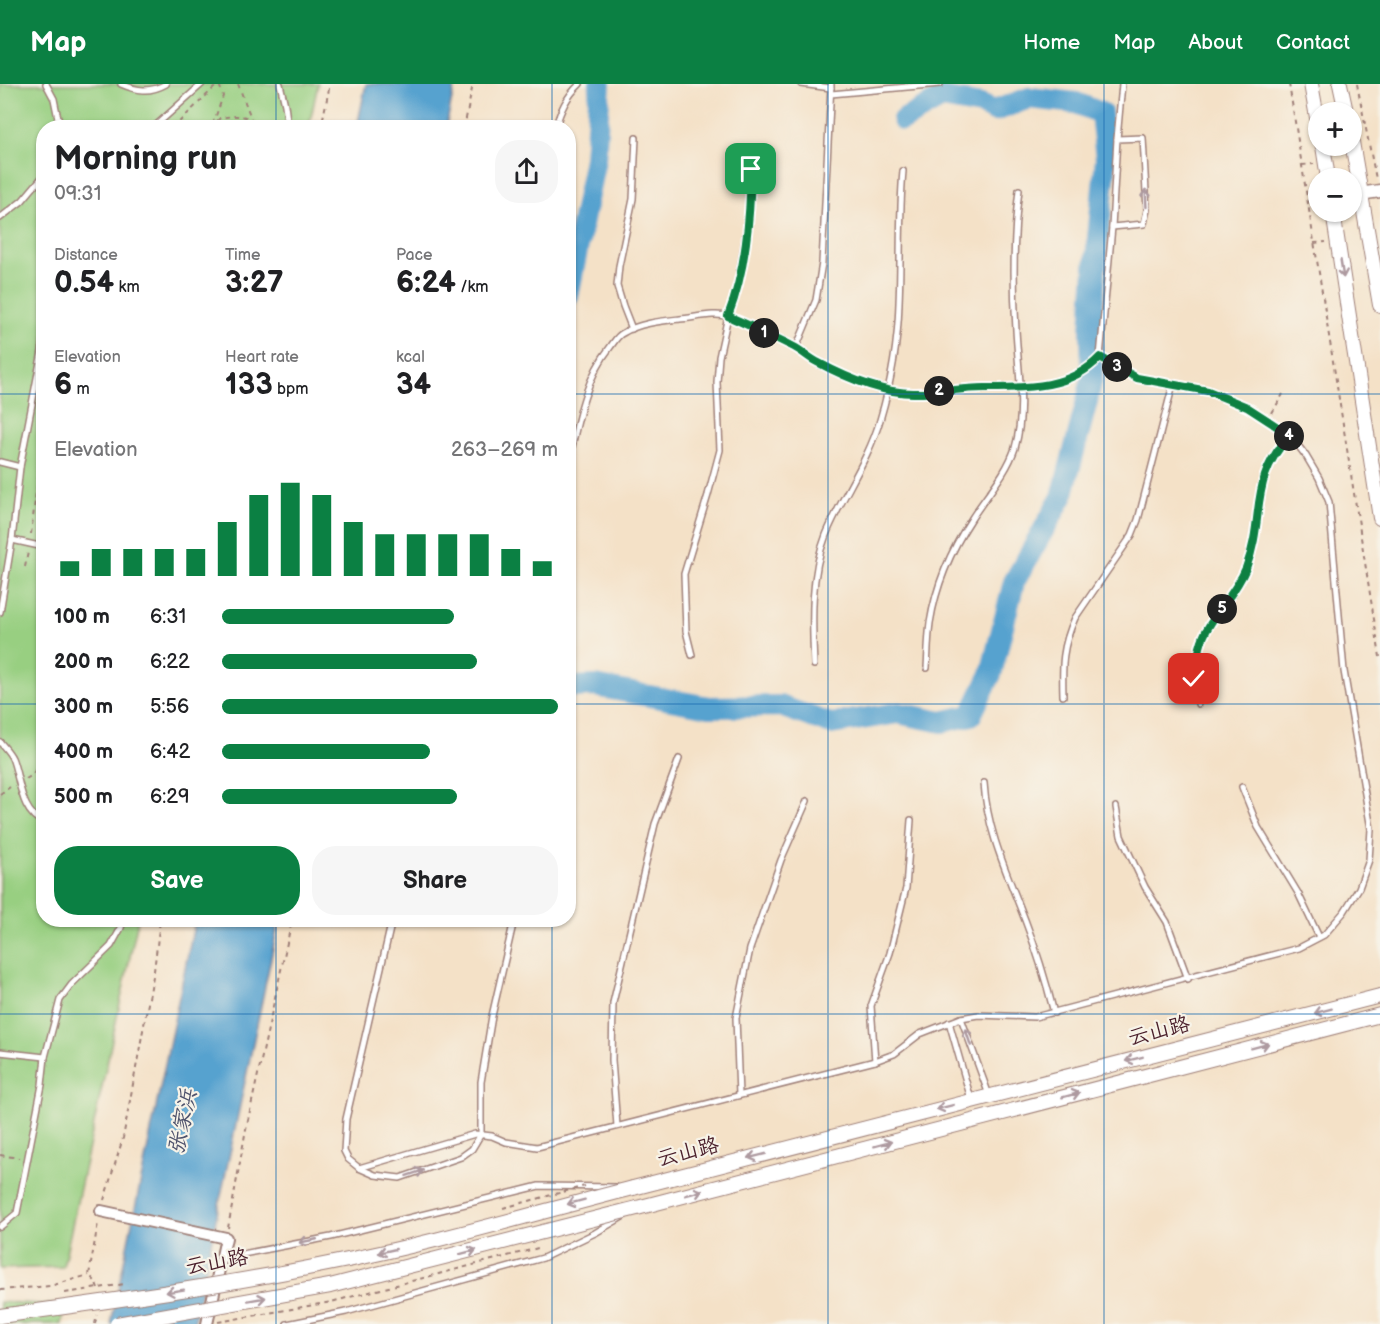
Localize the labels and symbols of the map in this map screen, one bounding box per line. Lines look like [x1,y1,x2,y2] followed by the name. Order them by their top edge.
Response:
[725,143,776,194] pin
[1141,188,1152,208] one-way arrow
[1337,259,1348,279] one-way arrow
[749,318,779,348] pin: 1
[1102,352,1132,382] pin: 3
[924,376,954,406] pin: 2
[1274,421,1304,451] pin: 4
[1207,594,1237,624] pin: 5
[1168,653,1219,704] pin
[1314,1006,1333,1017] one-way arrow
[1125,1011,1193,1051] street label: 云山路
[961,1028,972,1047] one-way arrow
[1250,1040,1269,1052] one-way arrow
[1125,1054,1144,1066] one-way arrow
[163,1086,203,1157] water label: 张家浜
[1062,1089,1081,1101] one-way arrow
[936,1102,955,1113] one-way arrow
[654,1132,722,1172] street label: 云山路
[873,1138,892,1150] one-way arrow
[747,1150,766,1162] one-way arrow
[405,1167,424,1178] one-way arrow
[684,1187,703,1199] one-way arrow
[567,1197,586,1209] one-way arrow
[298,1236,318,1247] one-way arrow
[184,1244,250,1280] street label: 云山路
[378,1245,397,1257] one-way arrow
[458,1246,477,1258] one-way arrow
[166,1286,185,1297] one-way arrow
[247,1293,266,1304] one-way arrow

